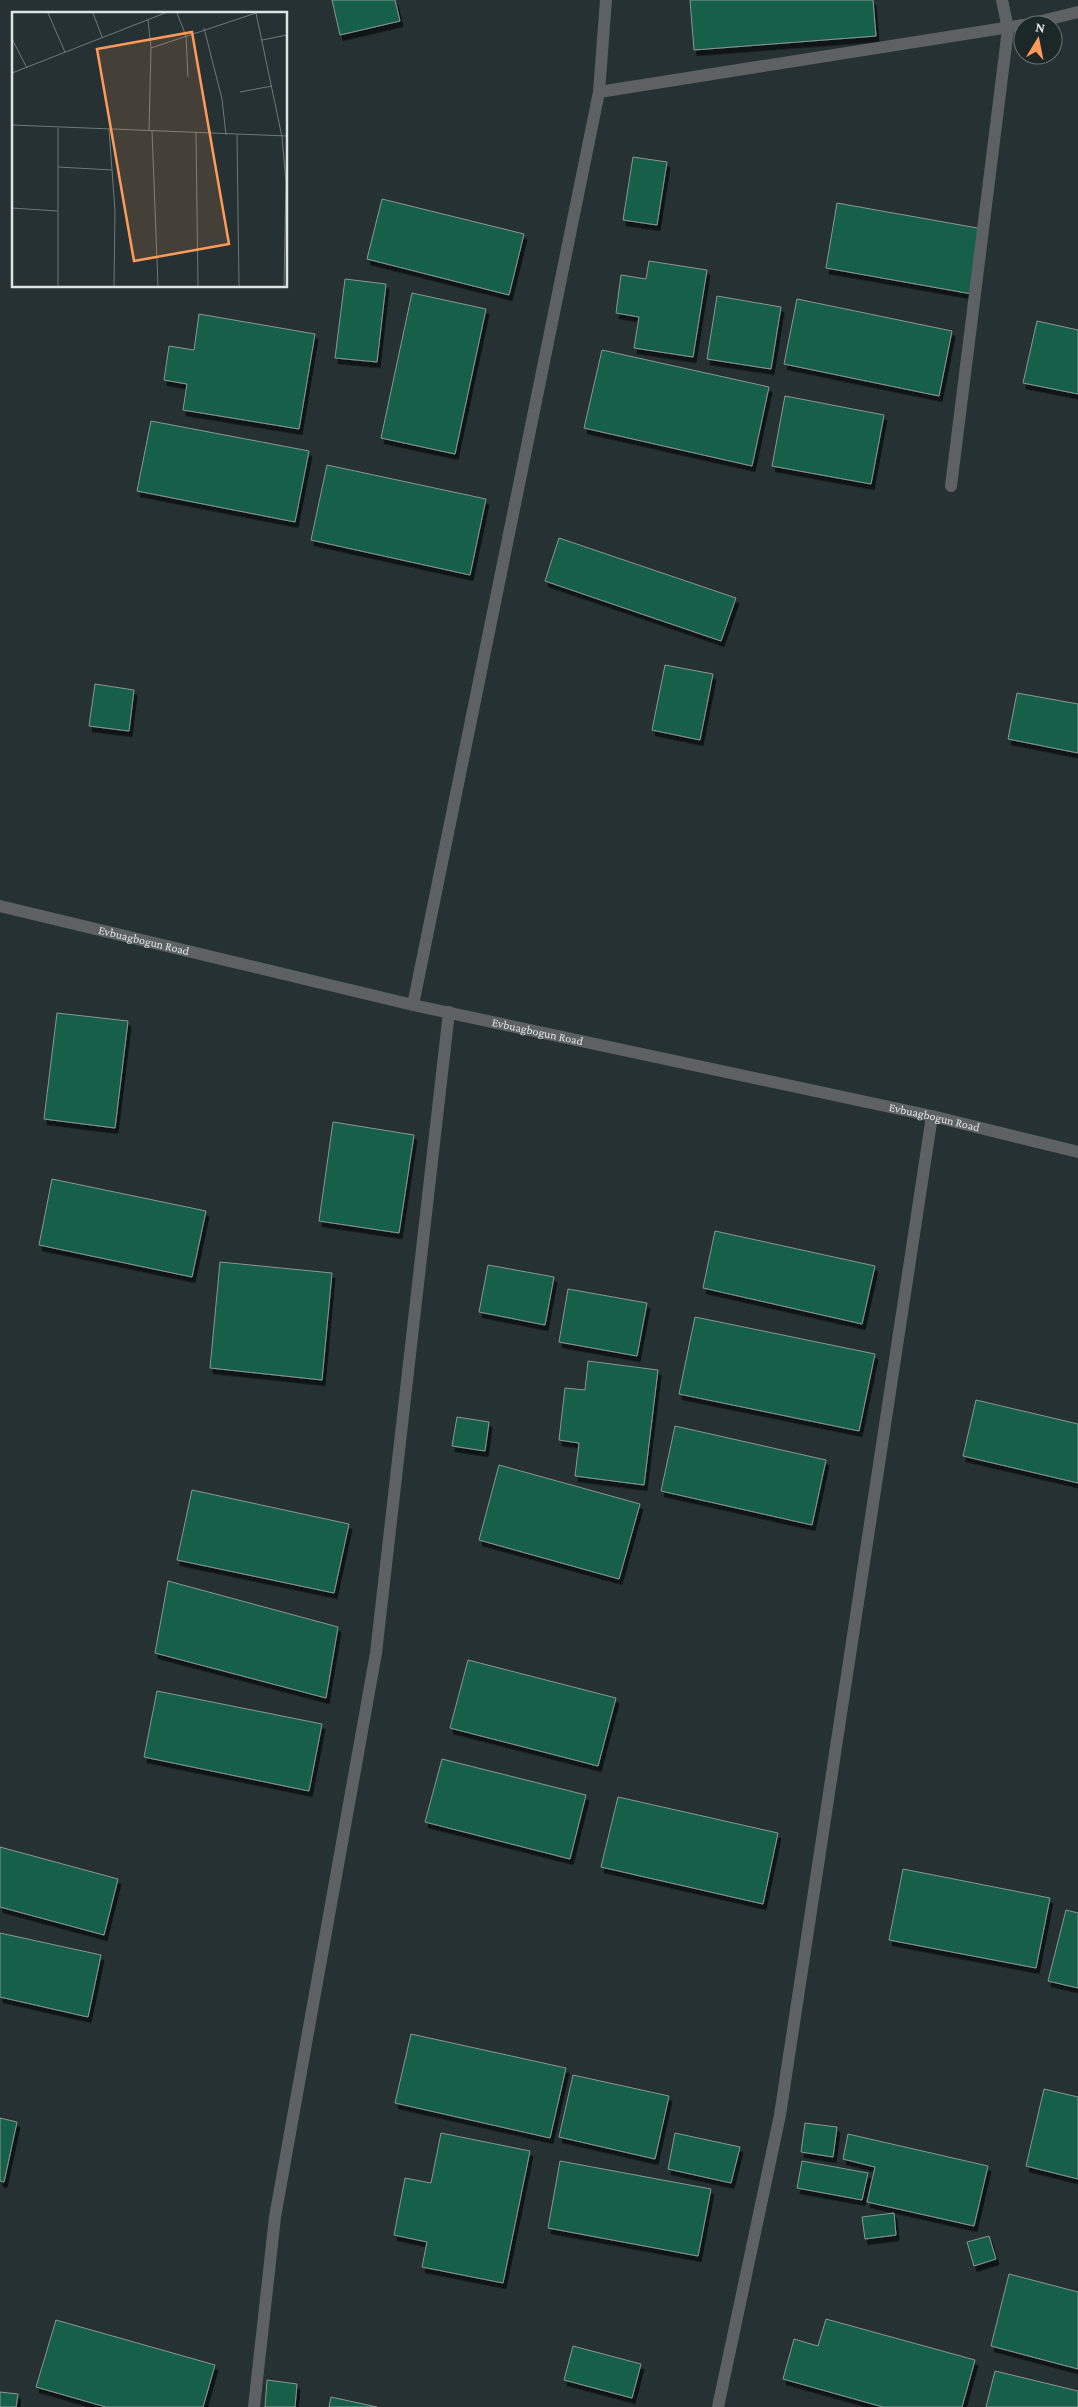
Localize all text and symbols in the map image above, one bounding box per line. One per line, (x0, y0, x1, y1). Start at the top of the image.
inset map (12, 12, 288, 288)
north arrow (1013, 15, 1063, 65)
text: N (1034, 18, 1047, 36)
street label: Evbuagbogun Road (97, 923, 191, 958)
street label: Evbuagbogun Road (491, 1015, 585, 1048)
street label: Evbuagbogun Road (888, 1100, 982, 1135)

